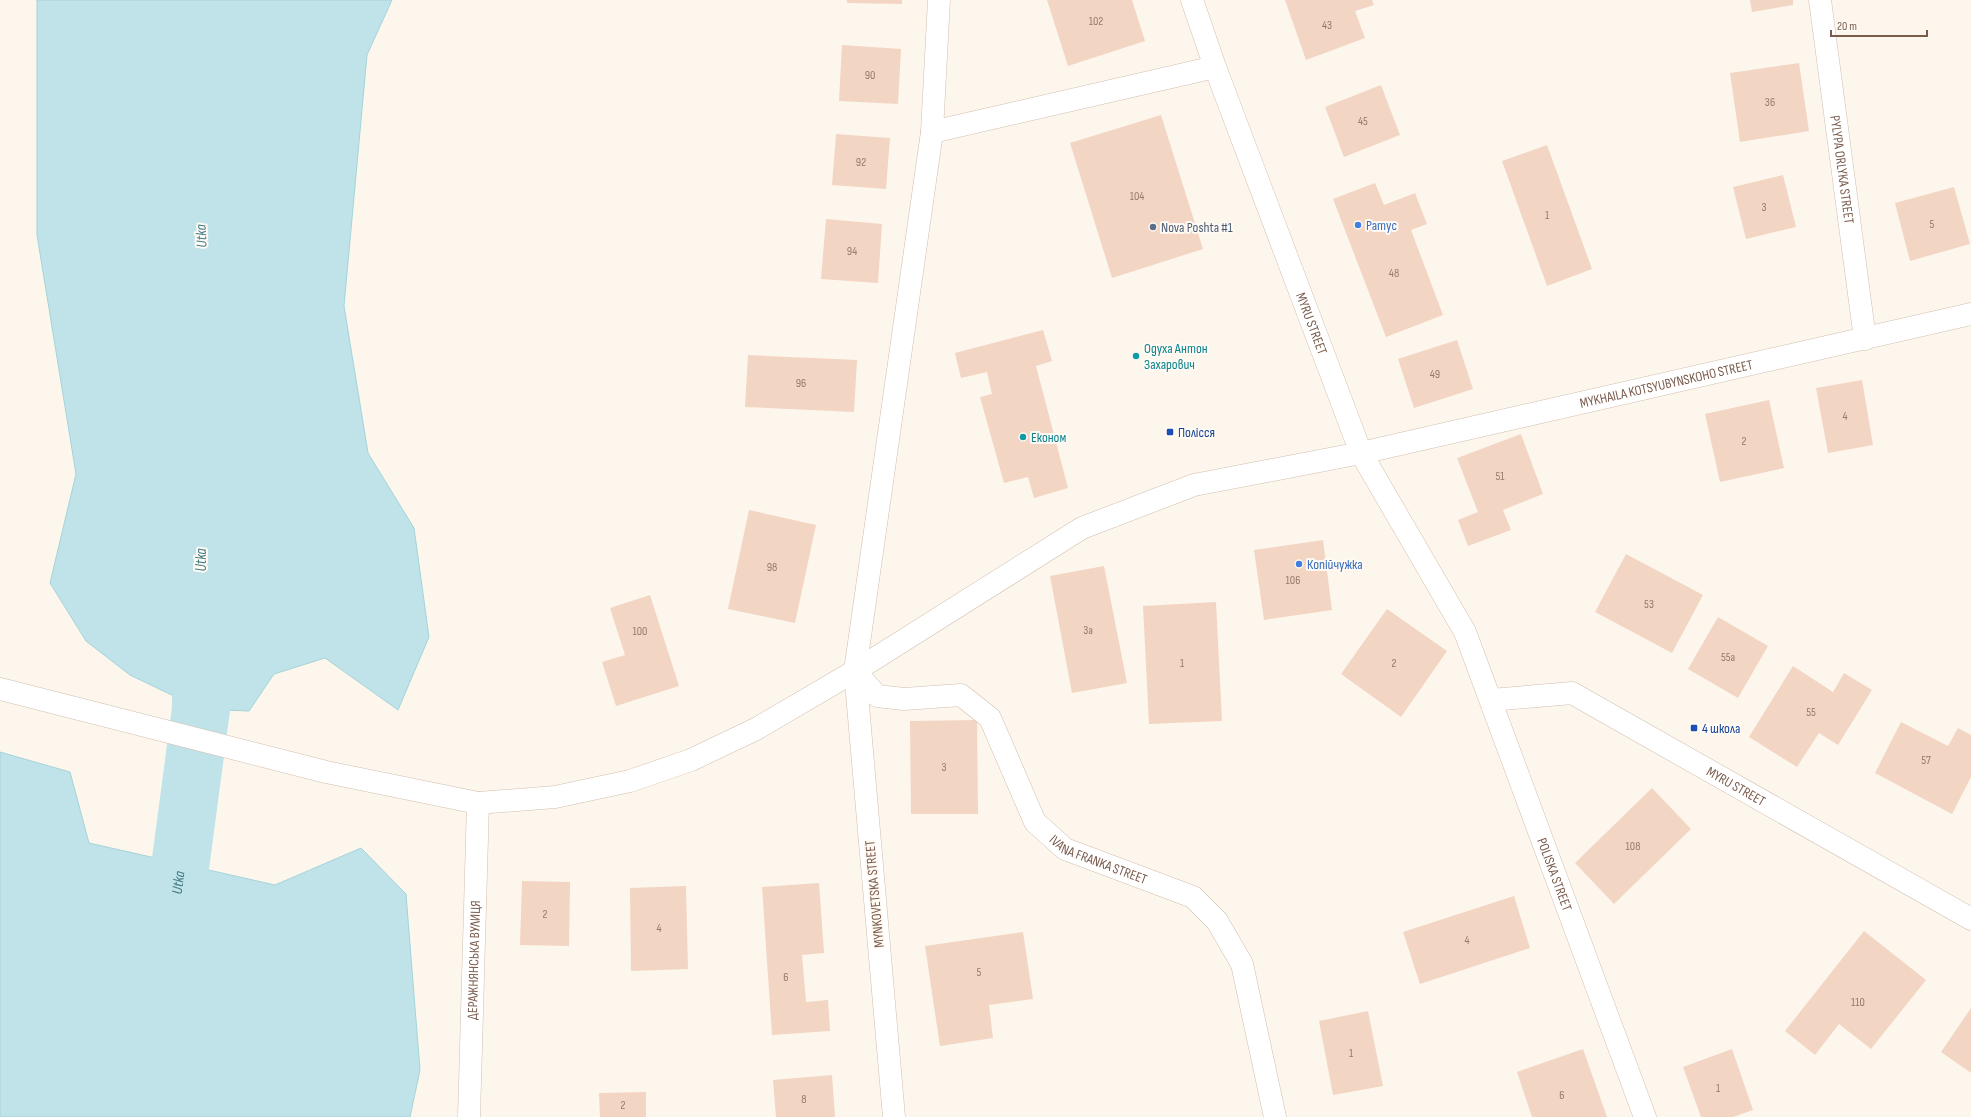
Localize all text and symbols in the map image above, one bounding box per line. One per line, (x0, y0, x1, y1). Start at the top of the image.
scale bar (1831, 12, 1927, 38)
house number: 102 (1089, 14, 1103, 29)
house number: 43 (1322, 18, 1332, 33)
text: 20 m (1837, 19, 1857, 34)
house number: 90 (865, 68, 875, 83)
house number: 36 (1765, 95, 1775, 110)
house number: 45 (1358, 114, 1368, 129)
street label: PYLYPA ORLYKA STREET (1826, 114, 1858, 225)
house number: 92 (856, 155, 866, 170)
house number: 104 (1130, 189, 1144, 204)
house number: 3 (1761, 200, 1767, 215)
house number: 1 (1545, 208, 1550, 223)
place label: Ратус (1366, 217, 1397, 234)
house number: 5 (1930, 217, 1935, 232)
place label: Nova Poshta #1 (1161, 219, 1233, 236)
marker: Ратус (1353, 220, 1363, 230)
marker: Nova Poshta #1 (1148, 222, 1158, 232)
water label: Utka (192, 224, 211, 248)
house number: 94 (847, 244, 857, 259)
house number: 48 (1389, 266, 1399, 281)
street label: MYRU STREET (1292, 290, 1331, 357)
place label: Одуха Антон Захарович (1144, 340, 1208, 373)
marker: Одуха Антон Захарович (1131, 351, 1141, 361)
street label: MYKHAILA KOTSYUBYNSKOHO STREET (1578, 356, 1755, 412)
house number: 49 (1430, 367, 1440, 382)
house number: 96 (796, 376, 806, 391)
house number: 4 (1842, 409, 1848, 424)
place label: Полісся (1178, 424, 1215, 441)
marker: Полісся (1165, 427, 1175, 437)
place label: Економ (1031, 429, 1066, 446)
marker: Економ (1018, 432, 1028, 442)
house number: 2 (1742, 434, 1747, 449)
house number: 51 (1495, 469, 1505, 484)
water label: Utka (192, 548, 211, 572)
place label: Копійчужка (1307, 556, 1363, 573)
marker: Копійчужка (1294, 559, 1304, 569)
house number: 98 (767, 560, 777, 575)
house number: 106 (1286, 573, 1300, 588)
house number: 53 (1644, 597, 1654, 612)
house number: 3а (1083, 623, 1093, 638)
house number: 100 (633, 624, 647, 639)
house number: 55а (1721, 650, 1735, 665)
house number: 1 (1180, 656, 1185, 671)
house number: 2 (1392, 656, 1397, 671)
house number: 55 (1806, 705, 1816, 720)
place label: 4 школа (1702, 720, 1740, 737)
marker: 4 школа (1689, 723, 1699, 733)
house number: 57 (1921, 753, 1931, 768)
house number: 3 (941, 760, 947, 775)
street label: MYRU STREET (1703, 763, 1769, 810)
street label: IVANA FRANKA STREET (1046, 831, 1150, 888)
street label: POLISKA STREET (1533, 836, 1576, 914)
street label: MYNKOVETSKA STREET (861, 839, 888, 948)
house number: 108 (1626, 839, 1640, 854)
water label: Utka (168, 870, 189, 895)
street label: ДЕРАЖНЯНСЬКА ВУЛИЦЯ (464, 900, 484, 1020)
house number: 2 (543, 907, 548, 922)
house number: 4 (656, 921, 662, 936)
house number: 4 (1464, 933, 1470, 948)
house number: 5 (977, 965, 982, 980)
house number: 6 (783, 970, 789, 985)
house number: 110 (1851, 995, 1865, 1010)
house number: 1 (1349, 1046, 1354, 1061)
house number: 1 (1716, 1081, 1721, 1096)
house number: 6 (1559, 1088, 1565, 1103)
house number: 8 (801, 1092, 807, 1107)
house number: 2 (621, 1098, 626, 1113)

